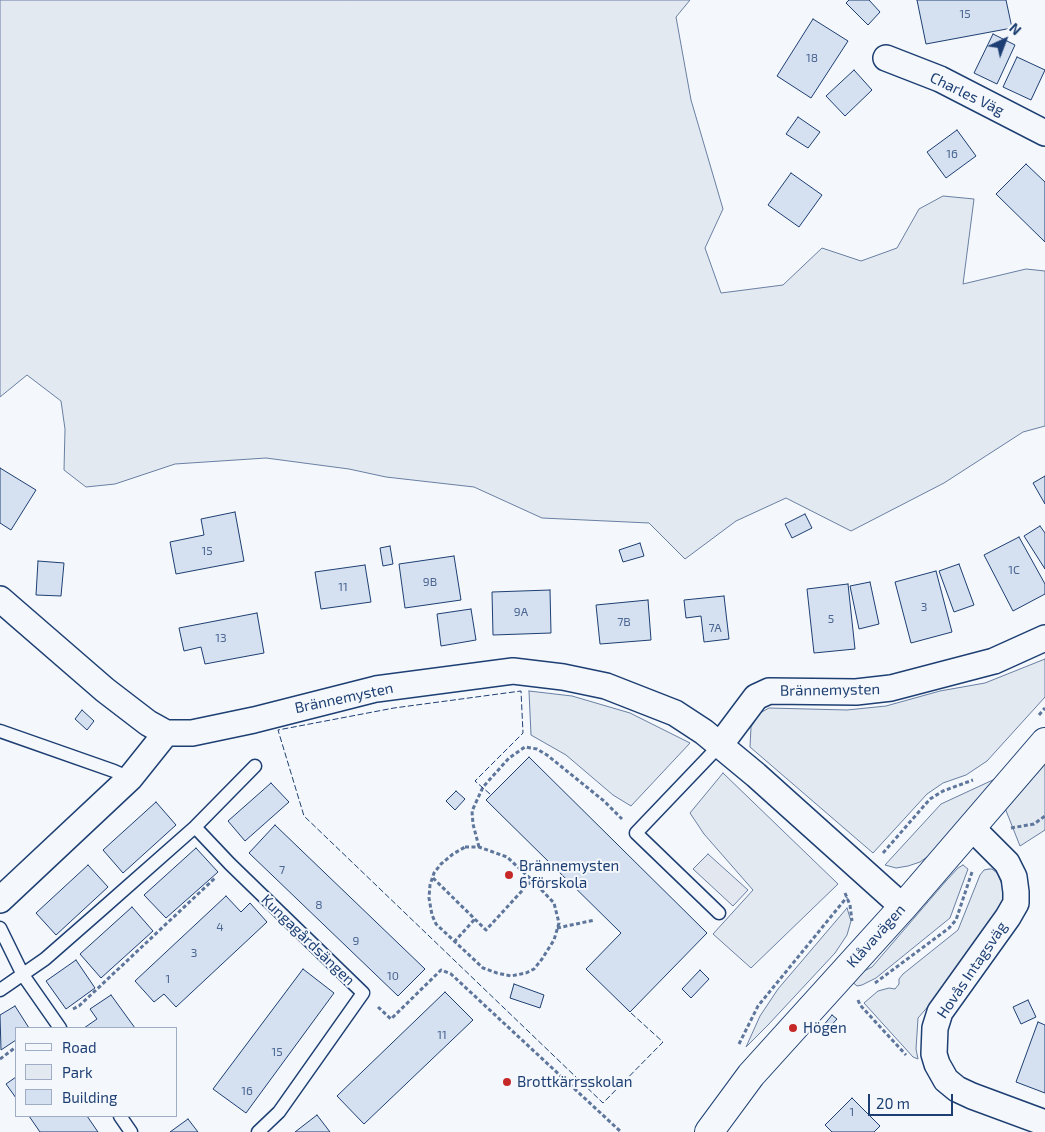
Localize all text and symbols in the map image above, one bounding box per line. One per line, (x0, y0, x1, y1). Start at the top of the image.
house number: 15 (959, 7, 971, 21)
north arrow (980, 15, 1030, 65)
text: N (1006, 19, 1025, 38)
house number: 18 (806, 51, 818, 65)
street label: Charles Väg (927, 68, 1007, 120)
house number: 16 (946, 147, 958, 161)
house number: 15 (201, 544, 213, 558)
house number: 1C (1008, 563, 1020, 577)
house number: 9B (423, 575, 437, 589)
house number: 11 (338, 580, 348, 594)
house number: 3 (921, 600, 927, 614)
house number: 9A (514, 605, 528, 619)
house number: 5 (828, 612, 834, 626)
house number: 7B (617, 615, 631, 629)
house number: 7A (708, 621, 722, 635)
house number: 13 (215, 631, 227, 645)
street label: Brännemysten (293, 679, 395, 717)
street label: Brännemysten (780, 680, 880, 700)
place label: Brännemysten 6 förskola (519, 857, 619, 892)
house number: 7 (279, 863, 285, 877)
marker: Brännemysten 6 förskola (503, 869, 515, 881)
street label: Kungagårdsängen (257, 891, 359, 989)
house number: 8 (315, 898, 323, 912)
street label: Klåvavägen (843, 901, 909, 971)
street label: Hovås Intagsväg (933, 918, 1011, 1022)
house number: 4 (216, 920, 224, 934)
house number: 9 (353, 934, 359, 948)
house number: 3 (191, 946, 197, 960)
house number: 10 (387, 969, 399, 983)
house number: 1 (166, 972, 170, 986)
place label: Högen (803, 1019, 847, 1037)
marker: Högen (787, 1022, 799, 1034)
legend (15, 1027, 178, 1117)
house number: 11 (437, 1028, 447, 1042)
text: Road (62, 1038, 97, 1056)
house number: 15 (271, 1045, 283, 1059)
text: Park (62, 1063, 93, 1081)
place label: Brottkärrsskolan (517, 1073, 633, 1091)
marker: Brottkärrsskolan (501, 1076, 513, 1088)
house number: 16 (241, 1084, 253, 1098)
scale bar (870, 1084, 955, 1116)
text: Building (62, 1088, 117, 1106)
text: 20 m (876, 1094, 910, 1112)
house number: 1 (850, 1105, 854, 1119)

